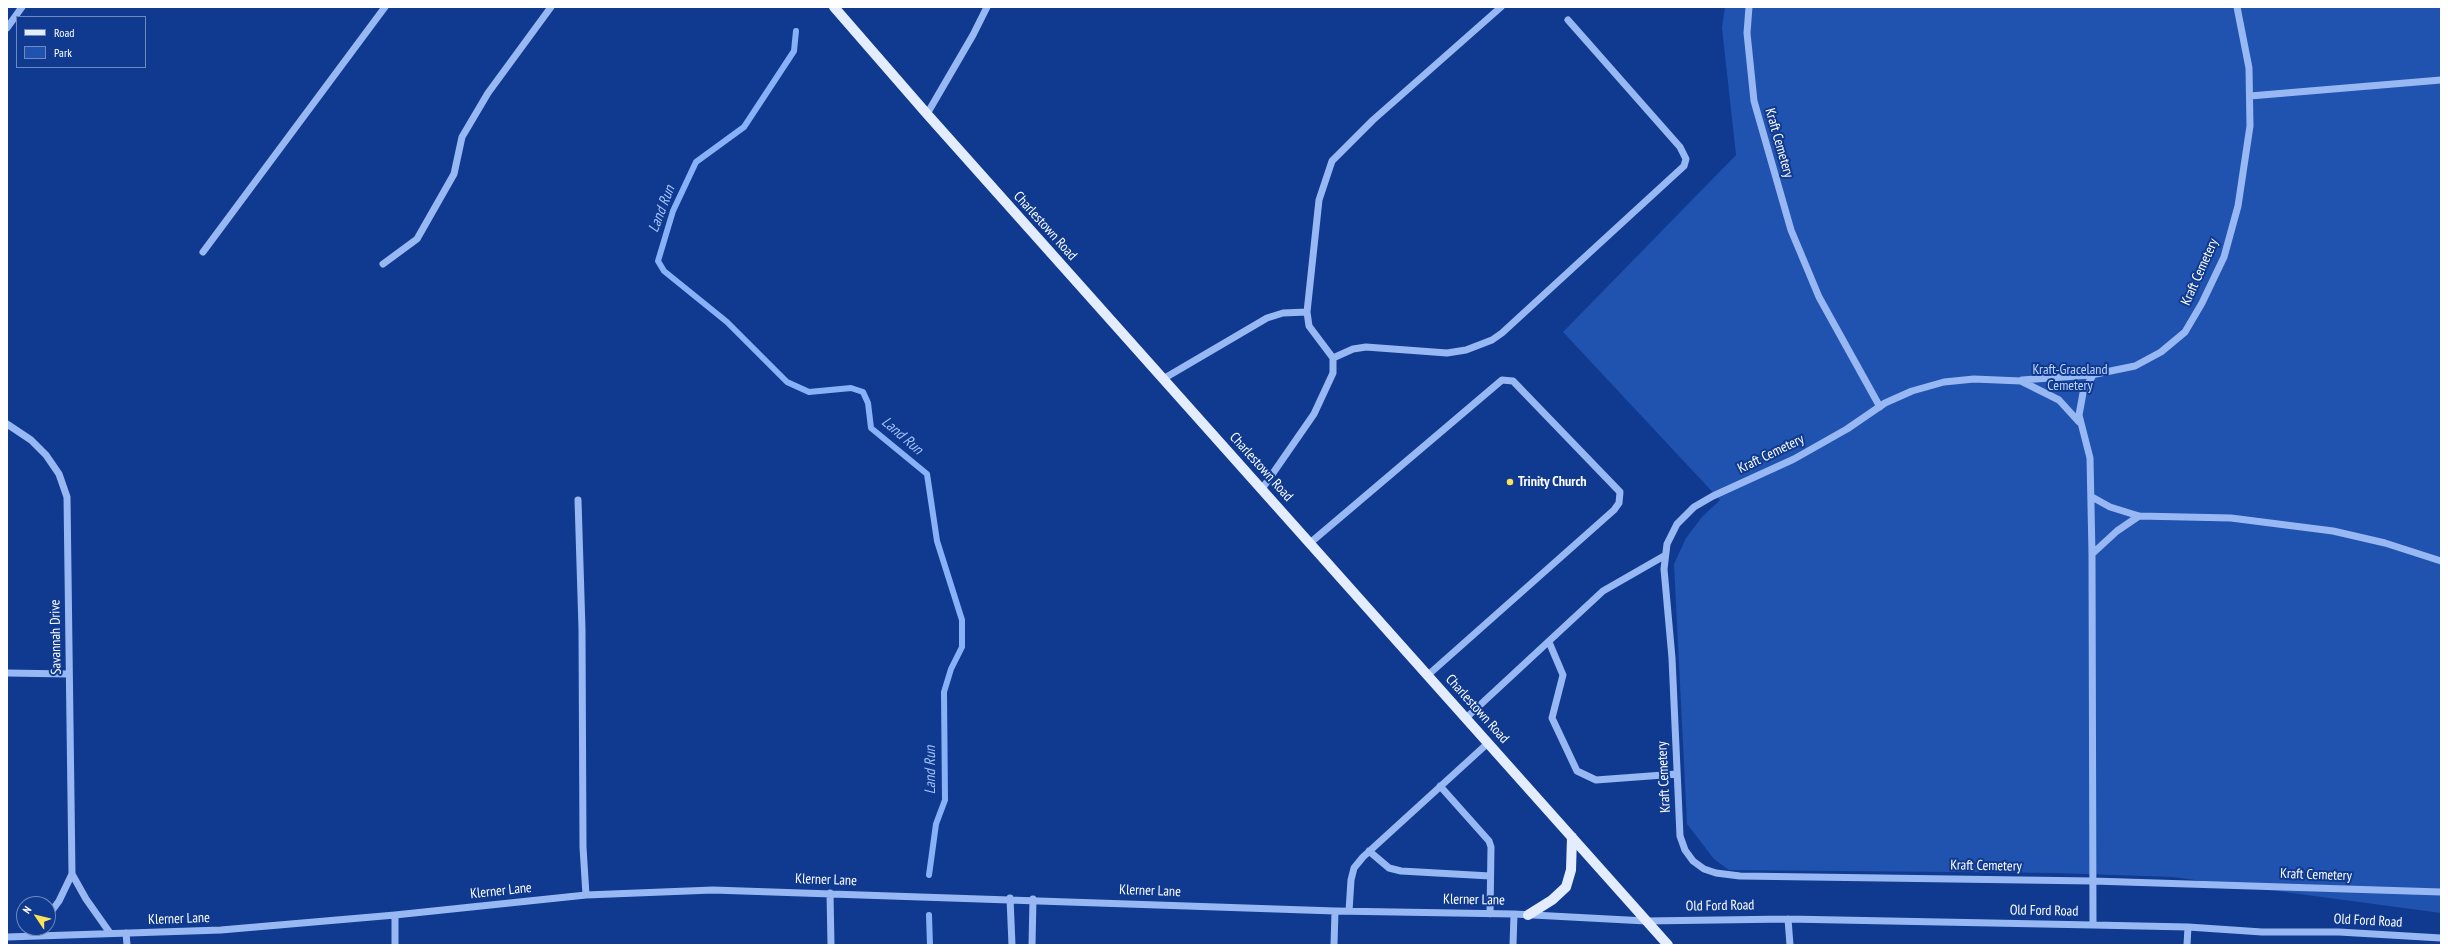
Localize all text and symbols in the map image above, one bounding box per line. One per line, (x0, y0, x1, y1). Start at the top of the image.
legend (16, 16, 146, 68)
text: Road (54, 25, 74, 40)
text: Park (54, 45, 72, 60)
street label: Kraft Cemetery (1761, 106, 1797, 180)
water label: Land Run (645, 183, 679, 235)
street label: Charlestown Road (1010, 188, 1080, 264)
street label: Kraft Cemetery (2178, 236, 2222, 308)
park label: Kraft-Graceland Cemetery (2033, 362, 2107, 394)
water label: Land Run (878, 413, 926, 459)
street label: Charlestown Road (1226, 429, 1296, 505)
street label: Kraft Cemetery (1735, 431, 1807, 477)
place label: Trinity Church (1518, 474, 1587, 490)
marker: Trinity Church (1505, 477, 1515, 487)
street label: Savannah Drive (47, 599, 65, 675)
street label: Charlestown Road (1442, 671, 1512, 747)
street label: Kraft Cemetery (1654, 741, 1674, 813)
water label: Land Run (922, 746, 940, 794)
street label: Kraft Cemetery (1950, 857, 2022, 875)
street label: Kraft Cemetery (2280, 865, 2352, 885)
street label: Klerner Lane (795, 871, 857, 889)
street label: Klerner Lane (469, 879, 533, 903)
street label: Klerner Lane (1119, 882, 1181, 900)
street label: Klerner Lane (1443, 891, 1505, 909)
north arrow (16, 896, 56, 936)
street label: Old Ford Road (1686, 897, 1754, 915)
street label: Old Ford Road (2010, 902, 2078, 920)
text: N (20, 903, 34, 916)
street label: Klerner Lane (148, 910, 210, 928)
street label: Old Ford Road (2333, 911, 2403, 931)

